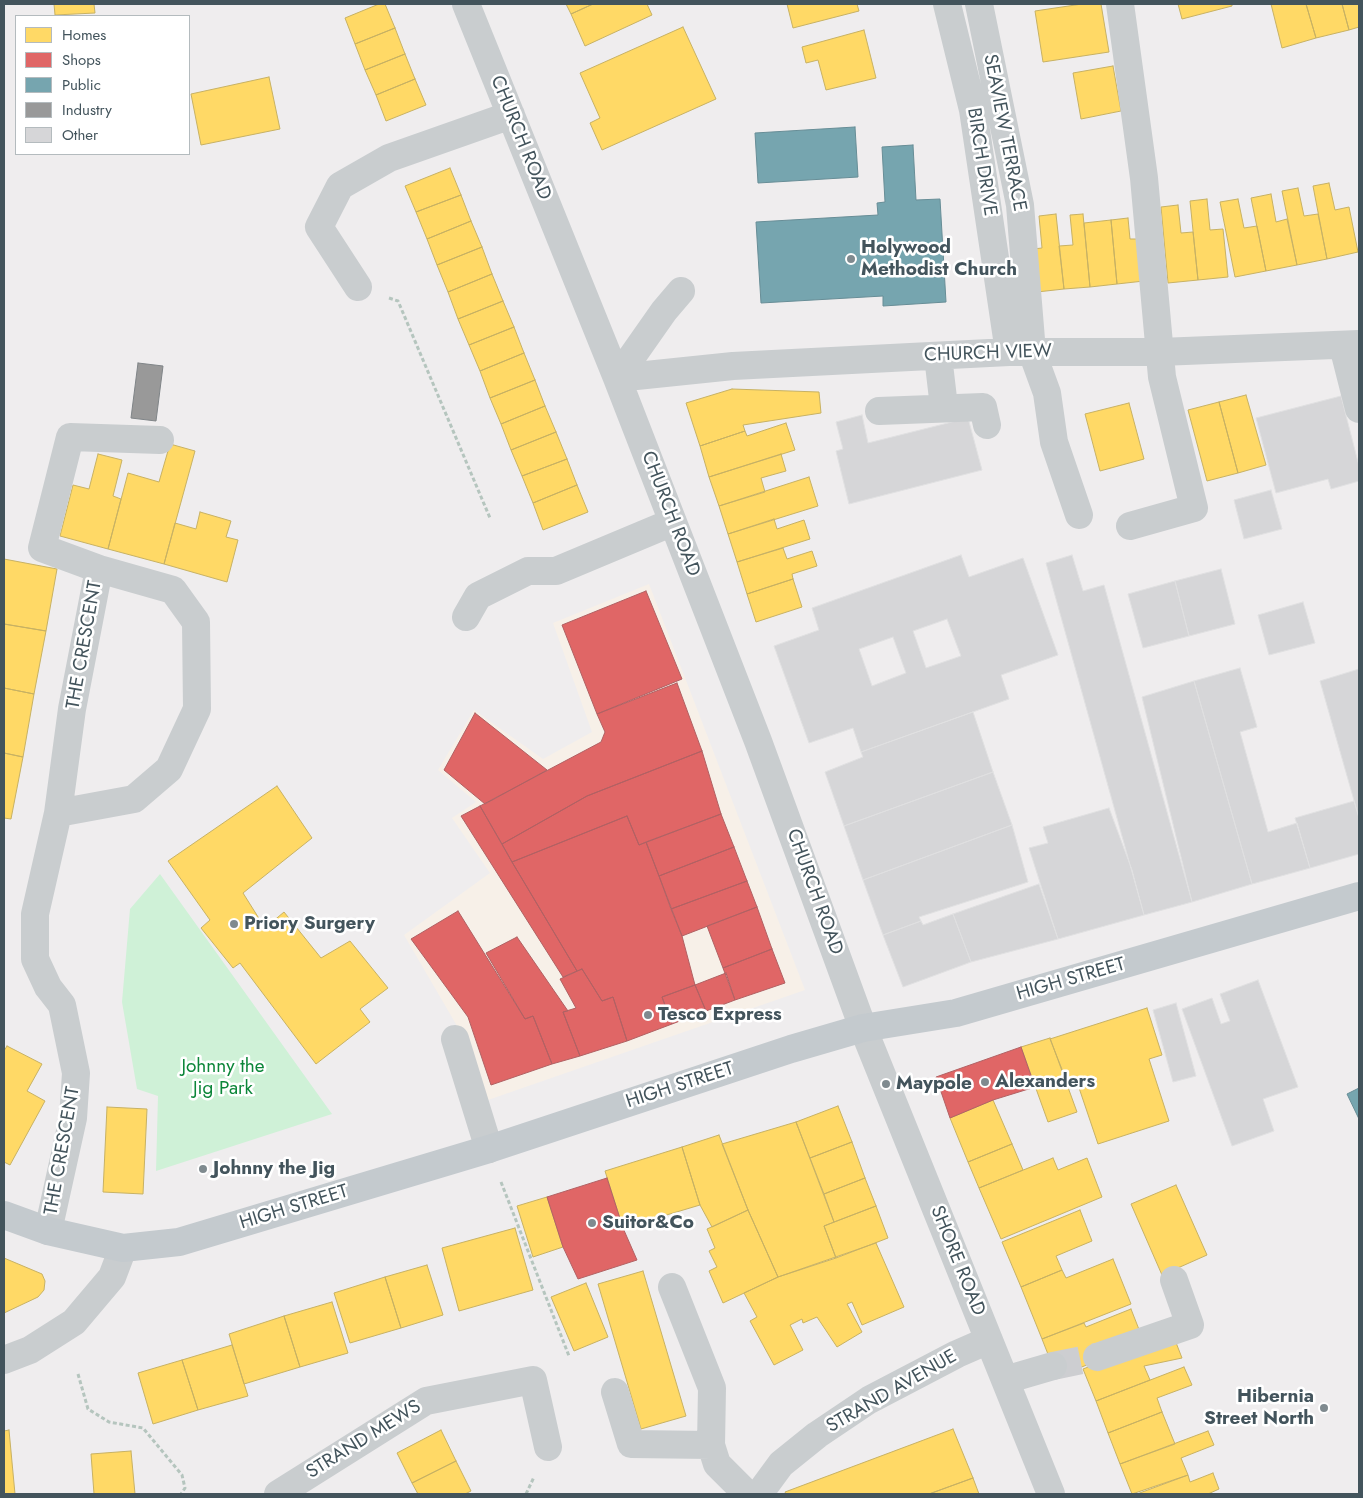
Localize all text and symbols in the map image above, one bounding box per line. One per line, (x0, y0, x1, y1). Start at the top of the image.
legend (15, 15, 190, 155)
text: Homes (62, 24, 106, 46)
text: Shops (62, 49, 101, 71)
street label: SEAVIEW TERRACE (978, 52, 1030, 214)
street label: CHURCH ROAD (485, 73, 555, 203)
text: Public (62, 74, 101, 96)
text: Industry (62, 99, 112, 121)
street label: BIRCH DRIVE (961, 106, 1001, 218)
text: Other (62, 124, 98, 146)
place label: Holywood Methodist Church (861, 237, 1017, 281)
marker: Holywood Methodist Church (845, 253, 857, 265)
street label: CHURCH VIEW (924, 340, 1052, 368)
street label: CHURCH ROAD (636, 448, 704, 580)
street label: THE CRESCENT (62, 579, 108, 711)
street label: CHURCH ROAD (781, 826, 847, 958)
place label: Priory Surgery (244, 913, 375, 935)
marker: Priory Surgery (228, 918, 240, 930)
street label: HIGH STREET (1014, 954, 1128, 1006)
place label: Tesco Express (658, 1004, 782, 1026)
marker: Tesco Express (642, 1009, 654, 1021)
park label: Johnny the Jig Park (181, 1056, 265, 1100)
street label: HIGH STREET (623, 1058, 737, 1114)
place label: Alexanders (995, 1071, 1095, 1093)
place label: Maypole (896, 1073, 972, 1095)
marker: Alexanders (979, 1076, 991, 1088)
marker: Maypole (880, 1078, 892, 1090)
street label: THE CRESCENT (40, 1085, 86, 1217)
place label: Johnny the Jig (213, 1158, 335, 1180)
marker: Johnny the Jig (197, 1163, 209, 1175)
street label: HIGH STREET (237, 1181, 351, 1235)
street label: SHORE ROAD (925, 1203, 989, 1319)
place label: Suitor&Co (602, 1212, 694, 1234)
marker: Suitor&Co (586, 1217, 598, 1229)
street label: STRAND AVENUE (823, 1346, 961, 1438)
place label: Hibernia Street North (1204, 1386, 1314, 1430)
street label: STRAND MEWS (302, 1396, 426, 1484)
marker: Hibernia Street North (1318, 1402, 1330, 1414)

